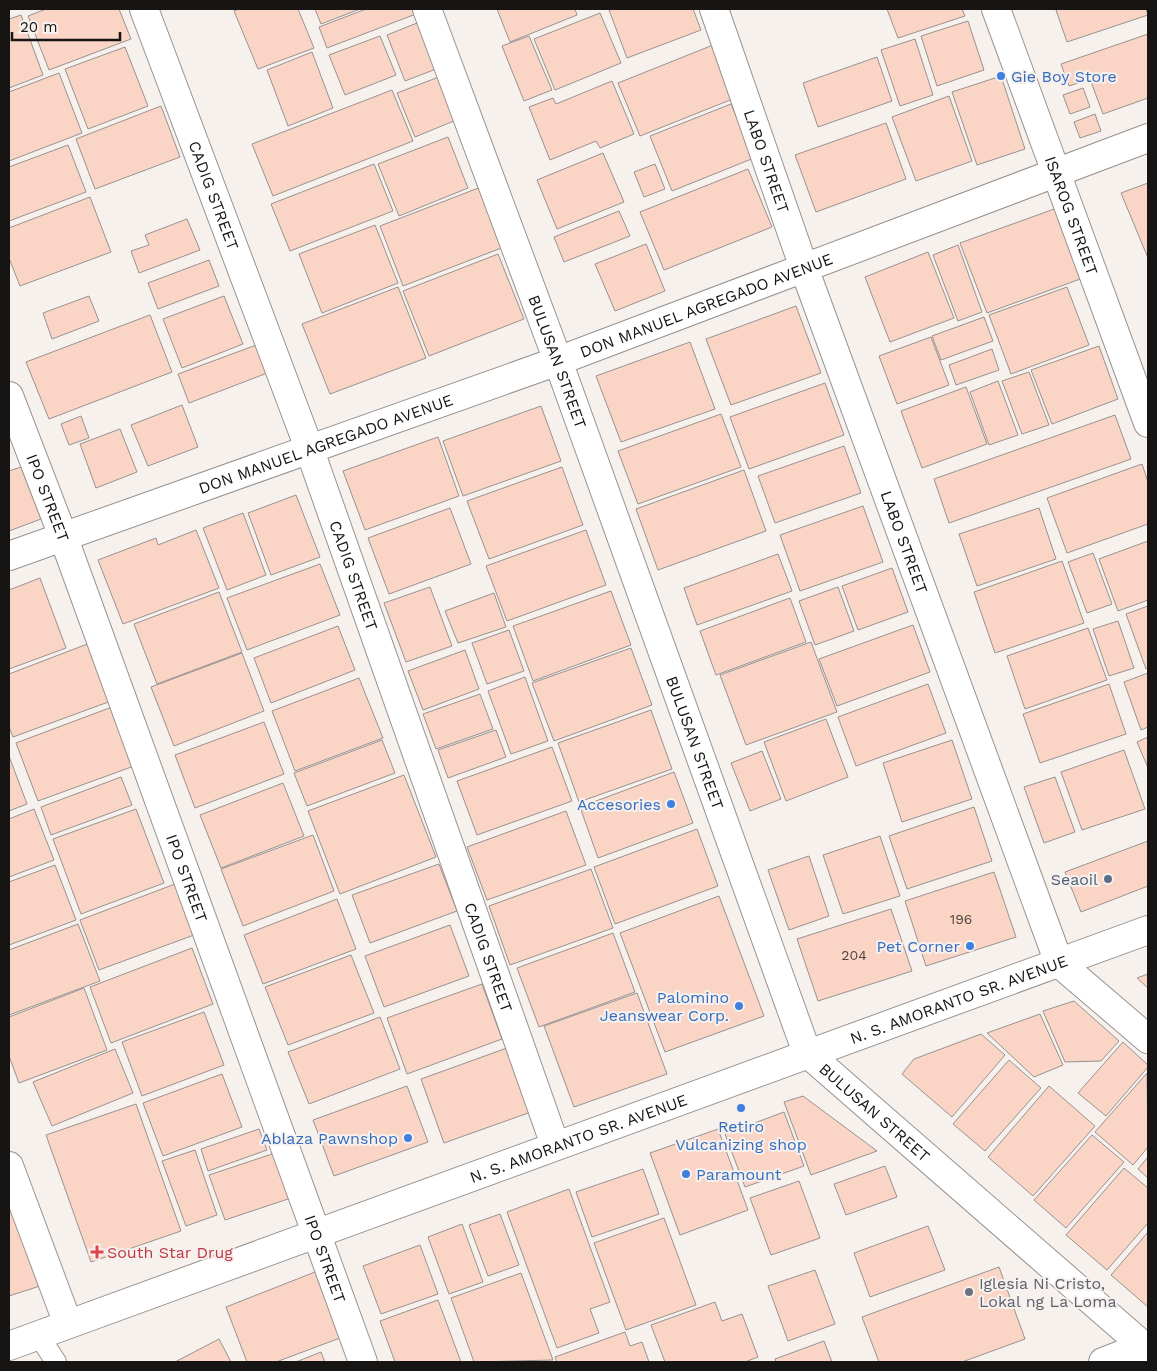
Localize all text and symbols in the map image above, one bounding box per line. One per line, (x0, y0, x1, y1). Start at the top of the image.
scale bar (12, 10, 120, 42)
text: 20 m (20, 18, 58, 36)
place label: Gie Boy Store (1011, 67, 1117, 86)
marker: Gie Boy Store (995, 70, 1007, 82)
street label: LABO STREET (740, 107, 793, 216)
street label: CADIG STREET (184, 138, 243, 253)
street label: ISAROG STREET (1041, 154, 1102, 278)
street label: DON MANUEL AGREGADO AVENUE (577, 249, 835, 362)
street label: BULUSAN STREET (524, 292, 591, 431)
street label: DON MANUEL AGREGADO AVENUE (196, 390, 456, 498)
street label: IPO STREET (22, 451, 73, 544)
street label: LABO STREET (876, 488, 932, 597)
street label: CADIG STREET (325, 518, 382, 633)
street label: BULUSAN STREET (662, 673, 728, 812)
place label: Accesories (577, 795, 661, 814)
marker: Accesories (665, 798, 677, 810)
street label: IPO STREET (162, 832, 212, 925)
place label: Seaoil (1051, 870, 1098, 889)
marker: Seaoil (1102, 873, 1114, 885)
street label: CADIG STREET (460, 900, 516, 1015)
house number: 196 (950, 911, 972, 927)
place label: Pet Corner (876, 937, 960, 956)
marker: Pet Corner (964, 940, 976, 952)
house number: 204 (841, 947, 867, 963)
street label: N. S. AMORANTO SR. AVENUE (847, 951, 1070, 1048)
place label: Palomino Jeanswear Corp. (600, 988, 729, 1025)
marker: Palomino Jeanswear Corp. (733, 1000, 745, 1012)
street label: BULUSAN STREET (815, 1059, 934, 1166)
street label: N. S. AMORANTO SR. AVENUE (467, 1090, 690, 1187)
marker: Retiro Vulcanizing shop (735, 1102, 747, 1114)
place label: Retiro Vulcanizing shop (675, 1117, 807, 1154)
place label: Ablaza Pawnshop (261, 1129, 398, 1148)
marker: Ablaza Pawnshop (402, 1132, 414, 1144)
place label: Paramount (696, 1165, 782, 1184)
marker: Paramount (680, 1168, 692, 1180)
street label: IPO STREET (300, 1212, 350, 1306)
place label: South Star Drug (107, 1243, 233, 1262)
marker: South Star Drug (91, 1246, 103, 1258)
place label: Iglesia Ni Cristo, Lokal ng La Loma (979, 1274, 1117, 1311)
marker: Iglesia Ni Cristo, Lokal ng La Loma (963, 1286, 975, 1298)

